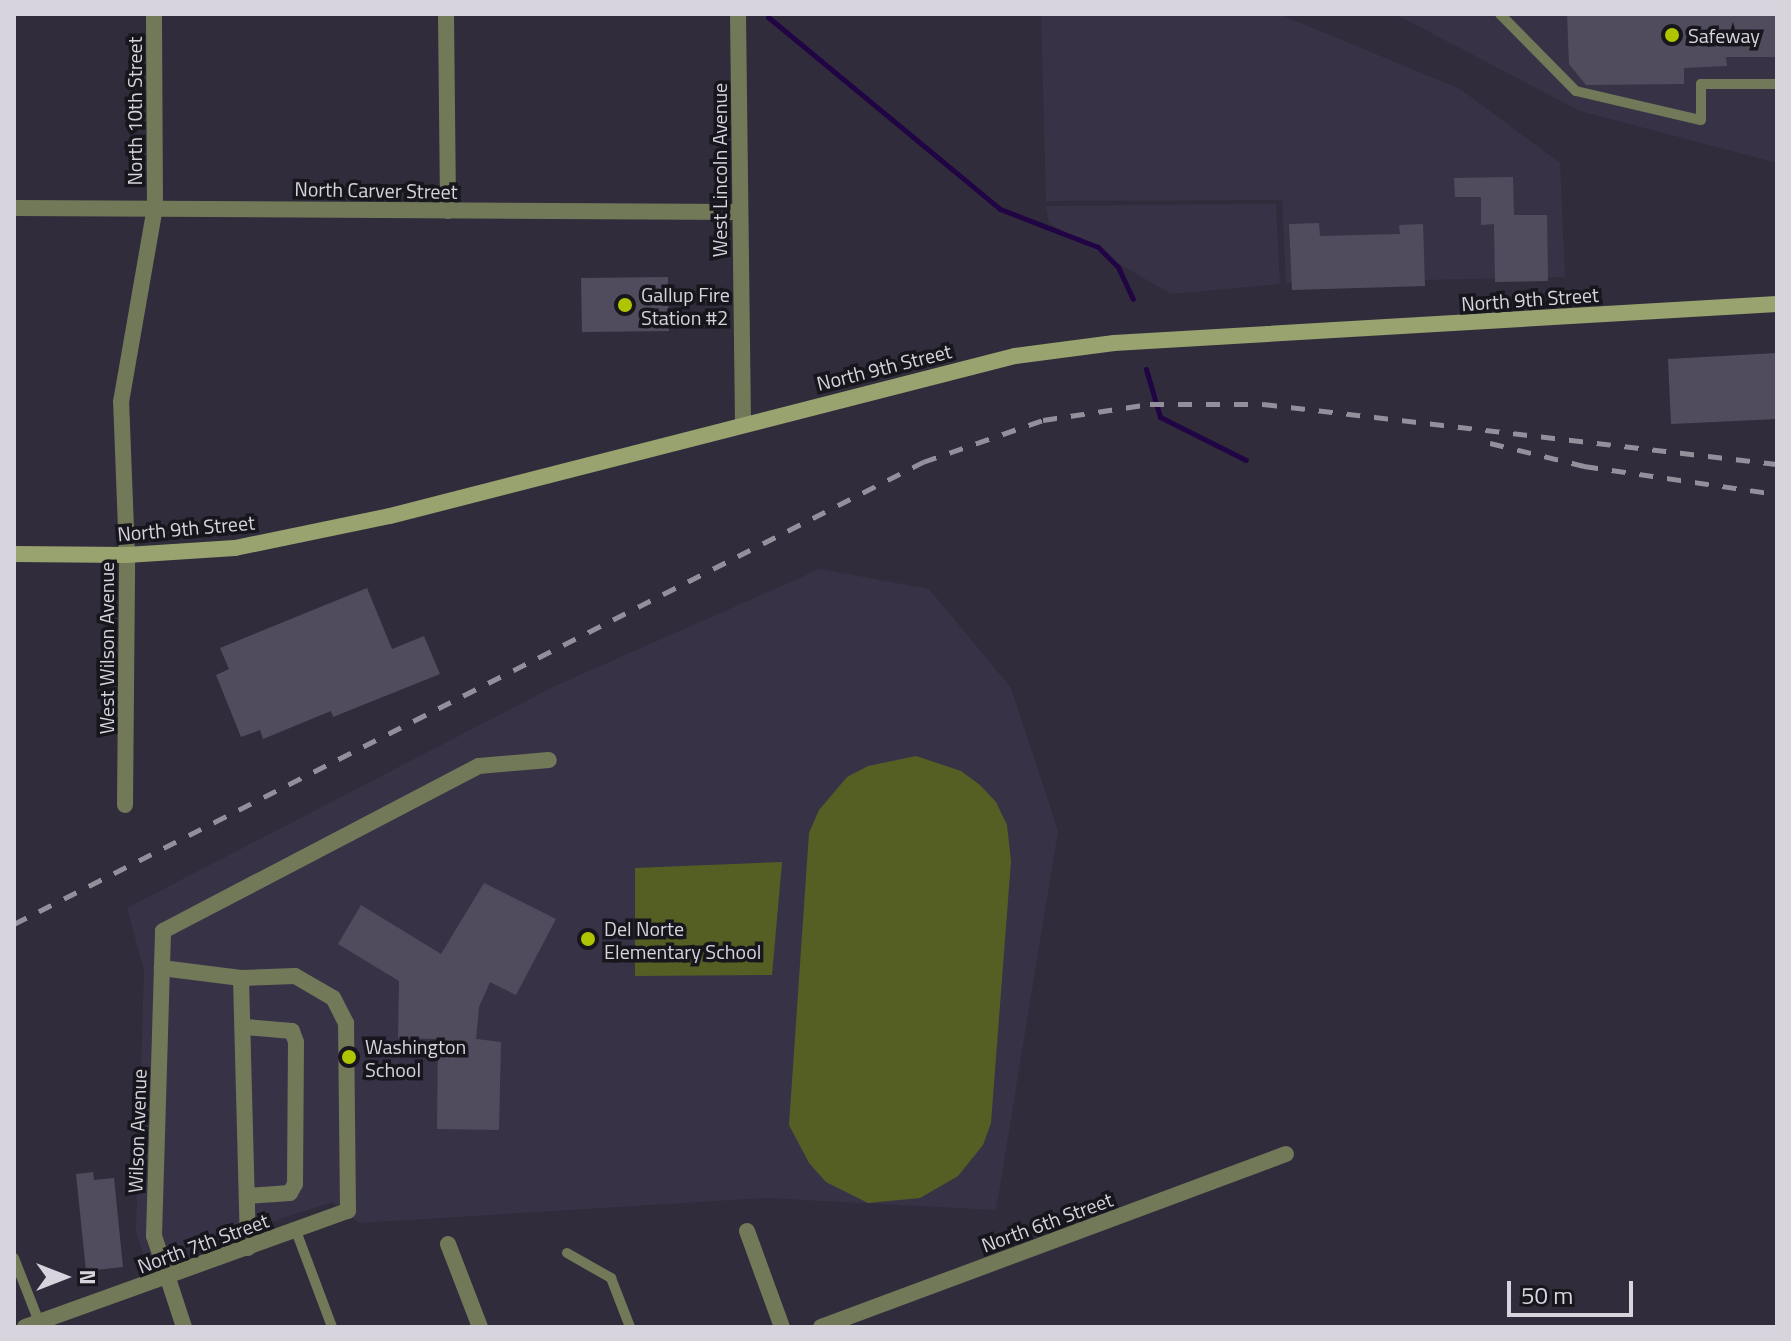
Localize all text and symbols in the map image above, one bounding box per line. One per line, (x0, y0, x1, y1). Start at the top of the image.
place label: Safeway (1688, 23, 1760, 47)
marker: Safeway (1663, 26, 1681, 44)
street label: North 10th Street (122, 36, 146, 186)
street label: West Lincoln Avenue (707, 83, 731, 257)
street label: North Carver Street (294, 177, 458, 203)
place label: Gallup Fire Station #2 (641, 282, 730, 329)
street label: North 9th Street (1460, 282, 1600, 316)
marker: Gallup Fire Station #2 (616, 296, 634, 314)
street label: North 9th Street (814, 339, 954, 395)
street label: North 9th Street (116, 510, 256, 546)
street label: West Wilson Avenue (94, 562, 118, 734)
place label: Del Norte Elementary School (604, 916, 761, 963)
marker: Del Norte Elementary School (579, 930, 597, 948)
place label: Washington School (365, 1034, 466, 1081)
marker: Washington School (340, 1048, 358, 1066)
street label: Wilson Avenue (123, 1068, 151, 1194)
street label: North 6th Street (978, 1187, 1116, 1257)
street label: North 7th Street (134, 1208, 272, 1278)
north arrow (24, 1237, 104, 1317)
scale bar (1511, 1265, 1637, 1315)
text: N (71, 1269, 105, 1285)
text: 50 m (1521, 1277, 1573, 1313)

